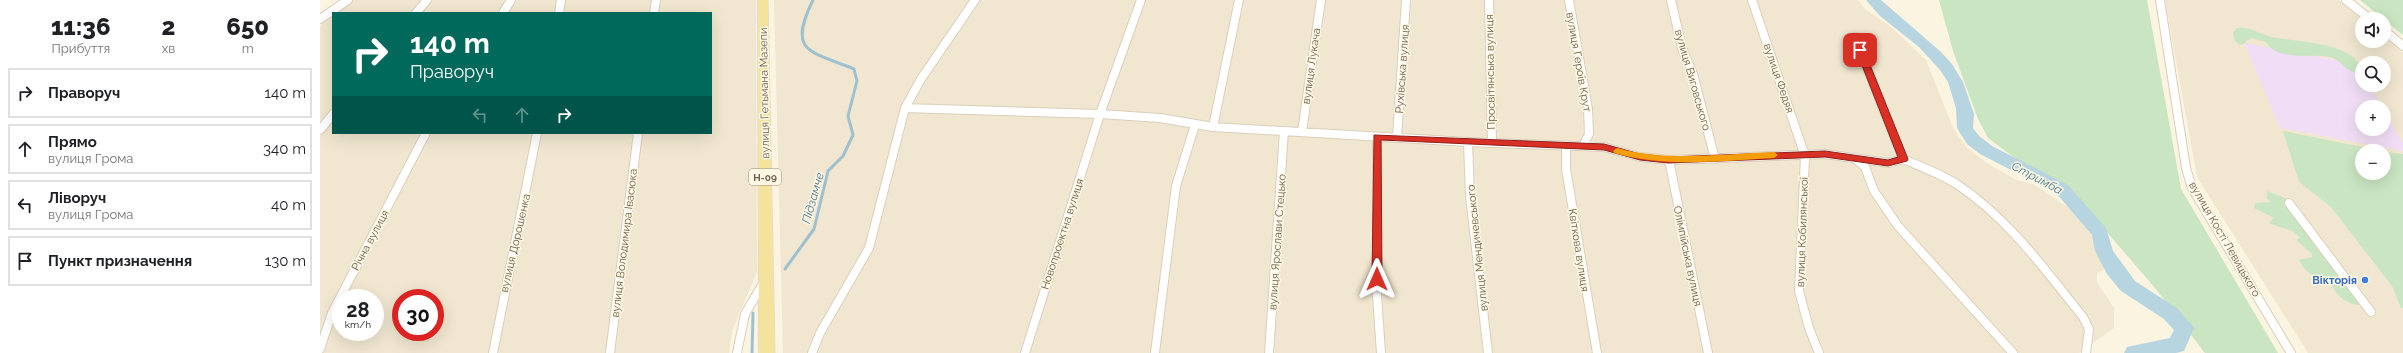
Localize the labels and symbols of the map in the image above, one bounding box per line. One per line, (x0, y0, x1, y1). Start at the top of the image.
street label: вулиця Героїв Крут (1563, 11, 1594, 114)
street label: Просвітянська вулиця (1483, 14, 1498, 130)
street label: Рухівська вулиця (1393, 24, 1412, 114)
street label: вулиця Гетьмана Мазепи (757, 27, 772, 159)
street label: вулиця Лукача (1300, 27, 1323, 105)
street label: вулиця Виговського (1672, 28, 1713, 133)
pin (1843, 33, 1877, 67)
street label: вулиця Федяя (1761, 42, 1797, 115)
water label: Стримба (2009, 159, 2065, 197)
street label: вулиця Володимира Івасюка (609, 168, 640, 318)
road number: Н-09 (749, 169, 781, 185)
water label: Підзамче (799, 171, 827, 225)
street label: вулиця Ярослави Стецько (1266, 173, 1289, 310)
street label: вулиця Кобилянської (1794, 176, 1811, 287)
street label: Новопроектна вулиця (1038, 177, 1087, 291)
street label: вулиця Кості Левицького (2186, 179, 2263, 300)
street label: вулиця Мендичевського (1464, 184, 1491, 312)
street label: вулиця Дорошенка (498, 192, 533, 294)
street label: Олімпійська вулиця (1671, 205, 1705, 308)
street label: Річна вулиця (349, 208, 392, 273)
street label: Квіткова вулиця (1566, 208, 1591, 293)
position arrow (1356, 258, 1398, 300)
place label: Вікторія (2312, 274, 2357, 287)
marker: Вікторія (2360, 275, 2370, 285)
speed limit sign: 30 (392, 289, 444, 341)

